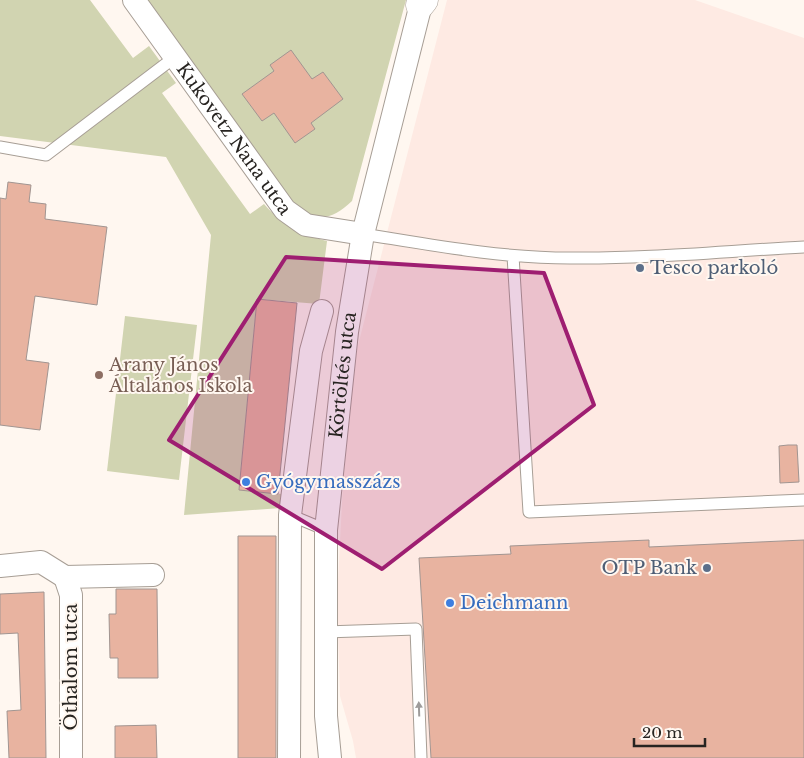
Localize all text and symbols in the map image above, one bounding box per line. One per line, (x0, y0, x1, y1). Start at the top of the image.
street label: Kukovetz Nana utca (172, 58, 296, 219)
place label: Tesco parkoló (650, 257, 778, 279)
marker: Tesco parkoló (634, 262, 646, 274)
street label: Körtöltés utca (325, 310, 361, 440)
place label: Arany János Általános Iskola (108, 354, 252, 397)
marker: Arany János Általános Iskola (93, 369, 105, 381)
place label: Gyógymasszázs (256, 471, 400, 493)
marker: Gyógymasszázs (240, 476, 252, 488)
place label: OTP Bank (601, 557, 697, 579)
marker: OTP Bank (701, 562, 713, 574)
place label: Deichmann (460, 592, 569, 614)
marker: Deichmann (444, 597, 456, 609)
street label: Öthalom utca (59, 604, 82, 730)
one-way arrow (415, 701, 423, 717)
scale bar (634, 716, 705, 748)
text: 20 m (642, 723, 682, 742)

